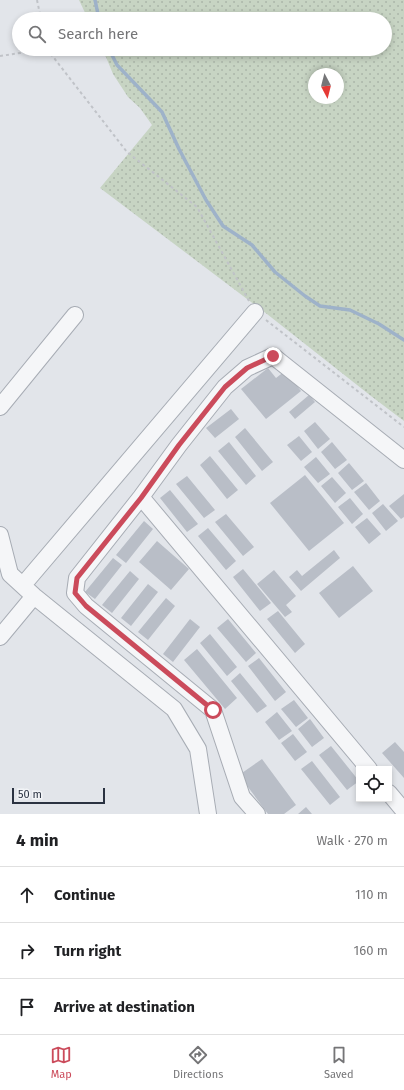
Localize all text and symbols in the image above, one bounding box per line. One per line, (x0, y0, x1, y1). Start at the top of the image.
search box (12, 12, 392, 56)
icon: search (26, 23, 48, 45)
text: Search here (58, 25, 138, 43)
north arrow (308, 68, 344, 104)
route end (264, 347, 282, 365)
route start (204, 701, 222, 719)
map controls (356, 766, 392, 802)
button: locate (356, 766, 392, 802)
scale bar (12, 786, 105, 805)
text: 50 m (18, 788, 42, 801)
text: 4 min (16, 830, 59, 851)
text: Walk · 270 m (316, 833, 388, 848)
icon: ahead (16, 884, 38, 906)
text: Continue (54, 886, 115, 904)
text: 110 m (355, 887, 388, 902)
icon: right (16, 940, 38, 962)
text: Turn right (54, 942, 121, 960)
text: 160 m (354, 943, 388, 958)
icon: arrive (16, 996, 38, 1018)
text: Arrive at destination (54, 998, 195, 1016)
tab: Map (50, 1044, 72, 1081)
tab: Directions (173, 1044, 223, 1081)
tab: Saved (324, 1044, 354, 1081)

